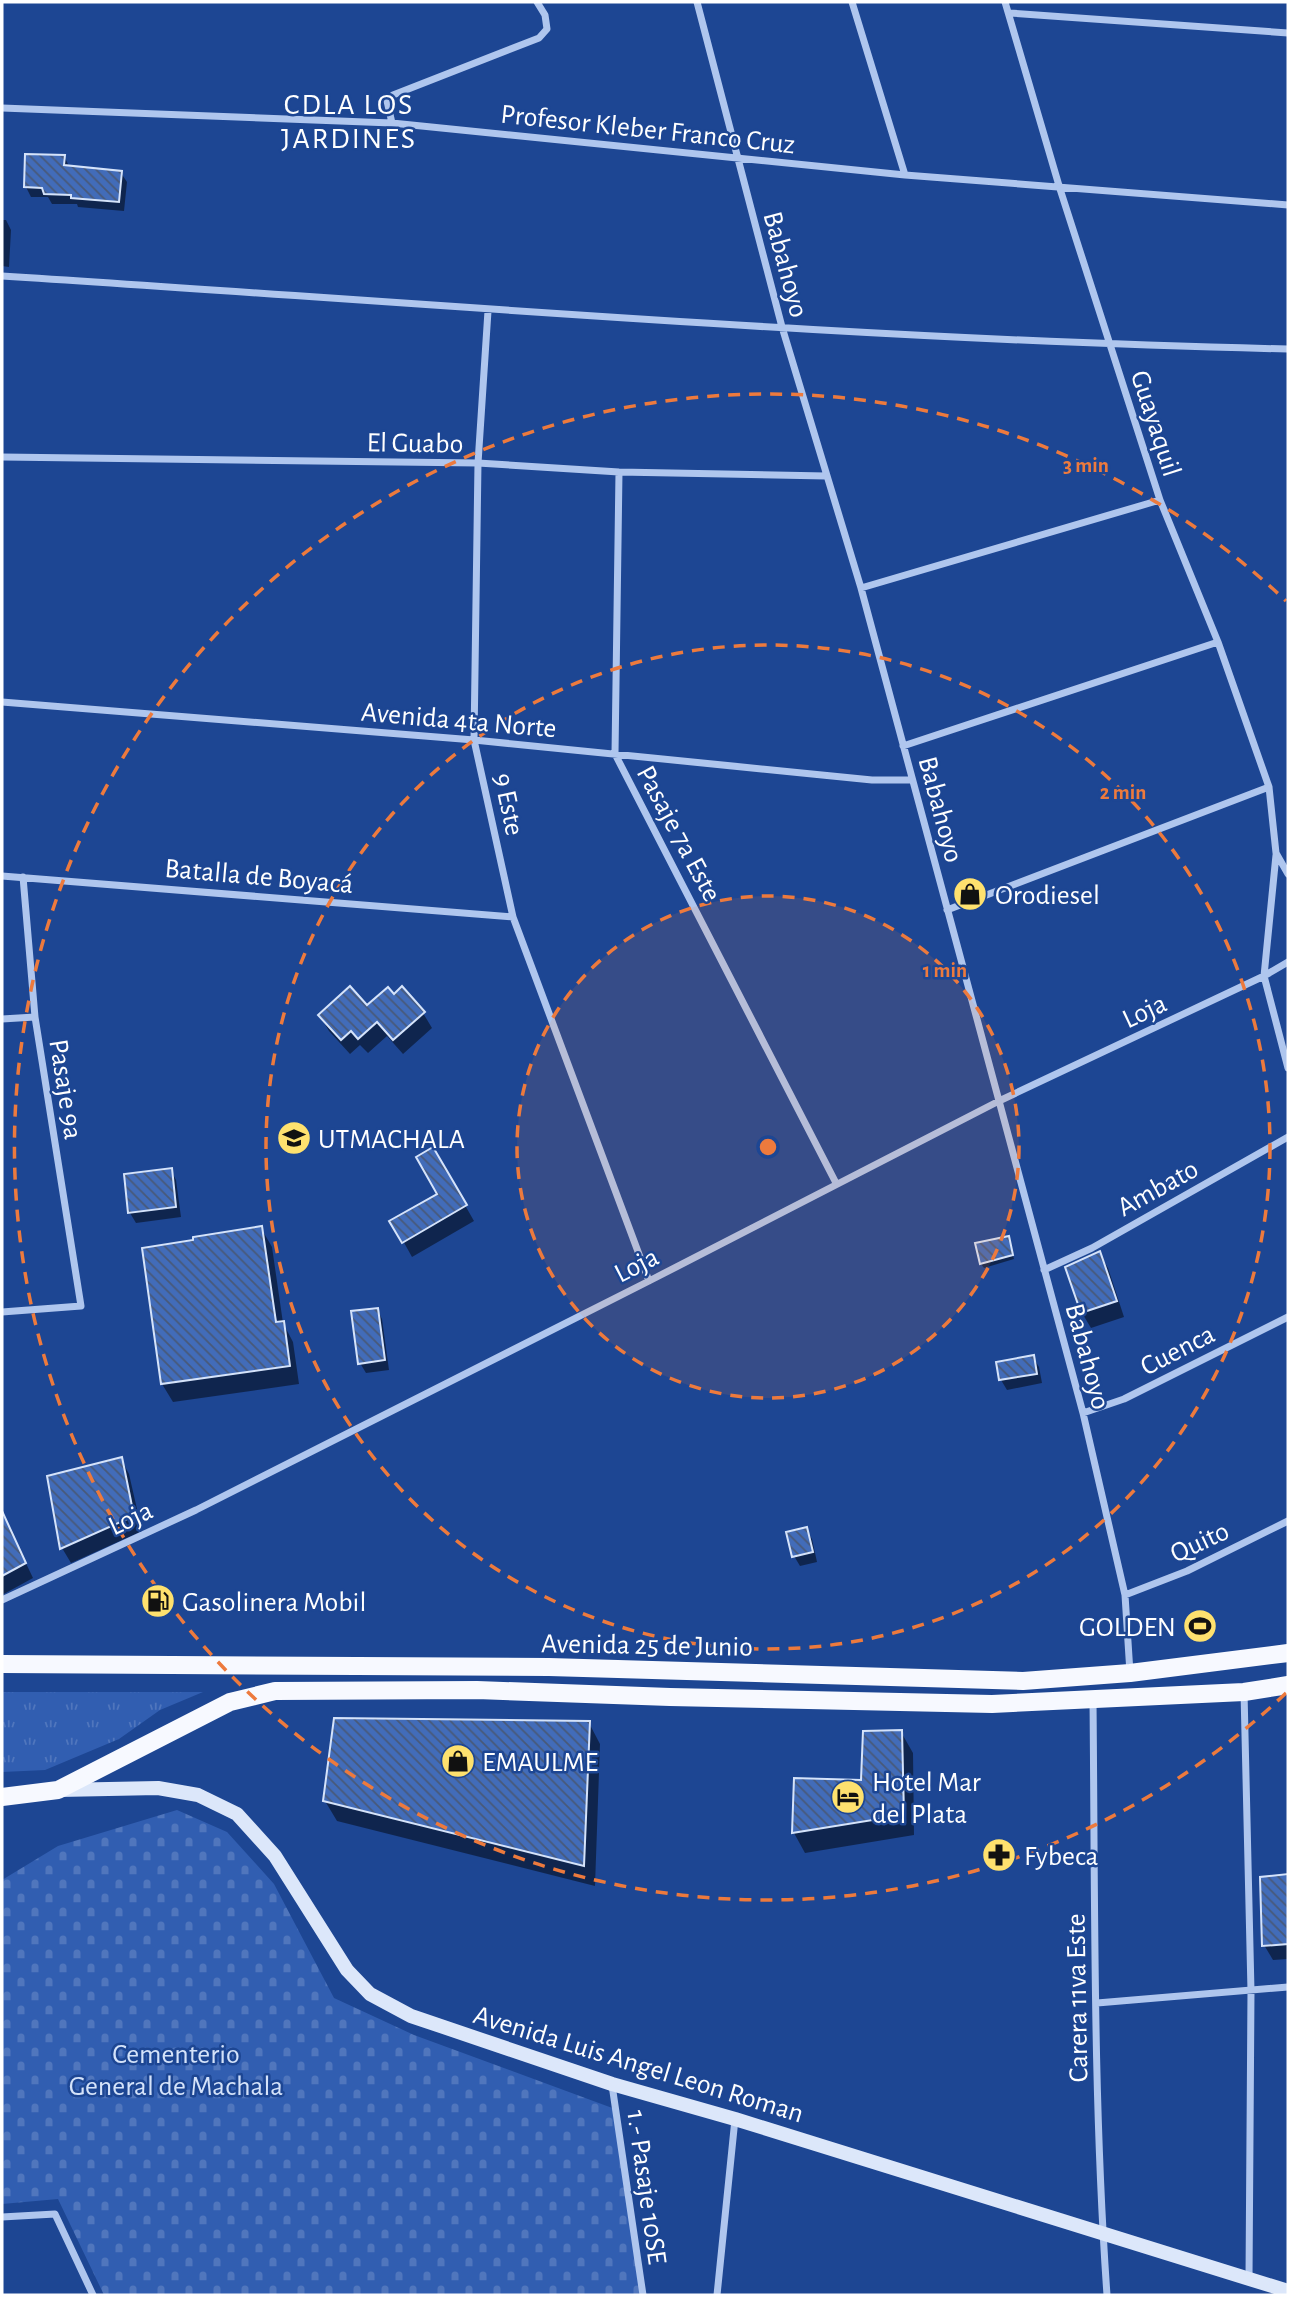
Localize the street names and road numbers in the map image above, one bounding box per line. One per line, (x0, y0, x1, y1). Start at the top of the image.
street label: Profesor Kleber Franco Cruz (499, 101, 796, 159)
street label: Babahoyo (758, 208, 813, 321)
street label: Guayaquil (1125, 367, 1185, 480)
street label: El Guabo (366, 429, 464, 459)
street label: Avenida 4ta Norte (360, 699, 558, 743)
street label: Babahoyo (913, 753, 968, 866)
street label: Pasaje 7a Este (631, 761, 726, 907)
street label: 9 Este (488, 771, 528, 838)
street label: Batalla de Boyacá (163, 855, 354, 899)
street label: Loja (1118, 990, 1171, 1034)
street label: Pasaje 9a (43, 1037, 87, 1141)
street label: Ambato (1113, 1155, 1203, 1222)
street label: Loja (610, 1243, 664, 1289)
street label: Babahoyo (1060, 1300, 1115, 1413)
street label: Cuenca (1136, 1320, 1220, 1381)
street label: Loja (104, 1497, 157, 1541)
street label: Quito (1166, 1517, 1234, 1568)
street label: Avenida 25 de Junio (541, 1630, 753, 1662)
street label: Carera 11va Este (1063, 1913, 1093, 2083)
street label: Avenida Luis Angel Leon Roman (470, 2001, 807, 2129)
street label: 1.- Pasaje 10SE (621, 2108, 671, 2266)

